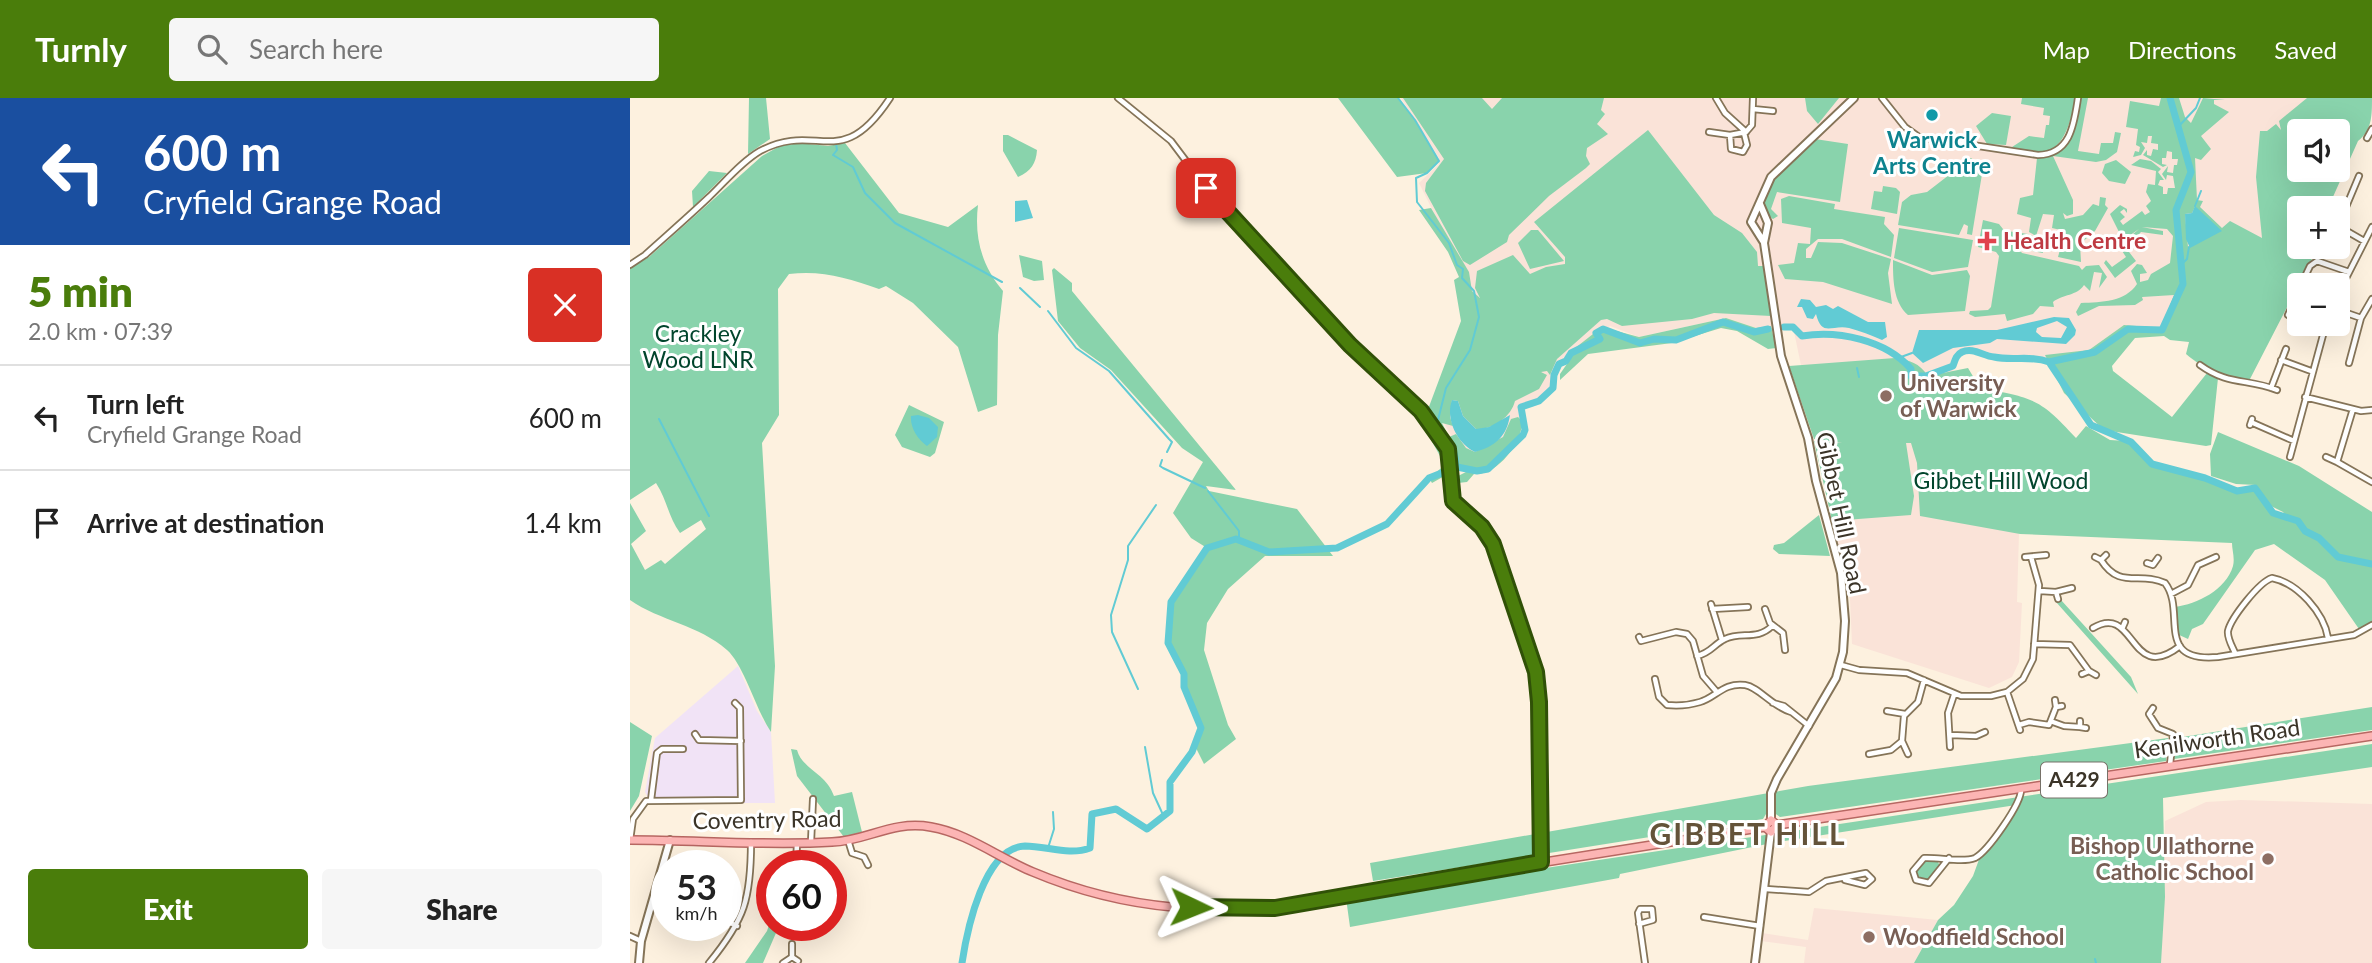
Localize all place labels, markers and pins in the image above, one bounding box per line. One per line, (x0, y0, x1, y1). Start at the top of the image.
marker: Warwick Arts Centre (1924, 107, 1940, 123)
place label: Warwick Arts Centre (1872, 125, 1991, 179)
pin (1176, 158, 1236, 218)
place label: Health Centre (2003, 226, 2146, 254)
marker: Health Centre (1977, 231, 1997, 251)
place label: University of Warwick (1900, 368, 2018, 422)
marker: University of Warwick (1878, 388, 1894, 404)
place label: Bishop Ullathorne Catholic School (2070, 831, 2254, 885)
marker: Bishop Ullathorne Catholic School (2260, 851, 2276, 867)
place label: Woodfield School (1883, 922, 2064, 950)
marker: Woodfield School (1861, 929, 1877, 945)

